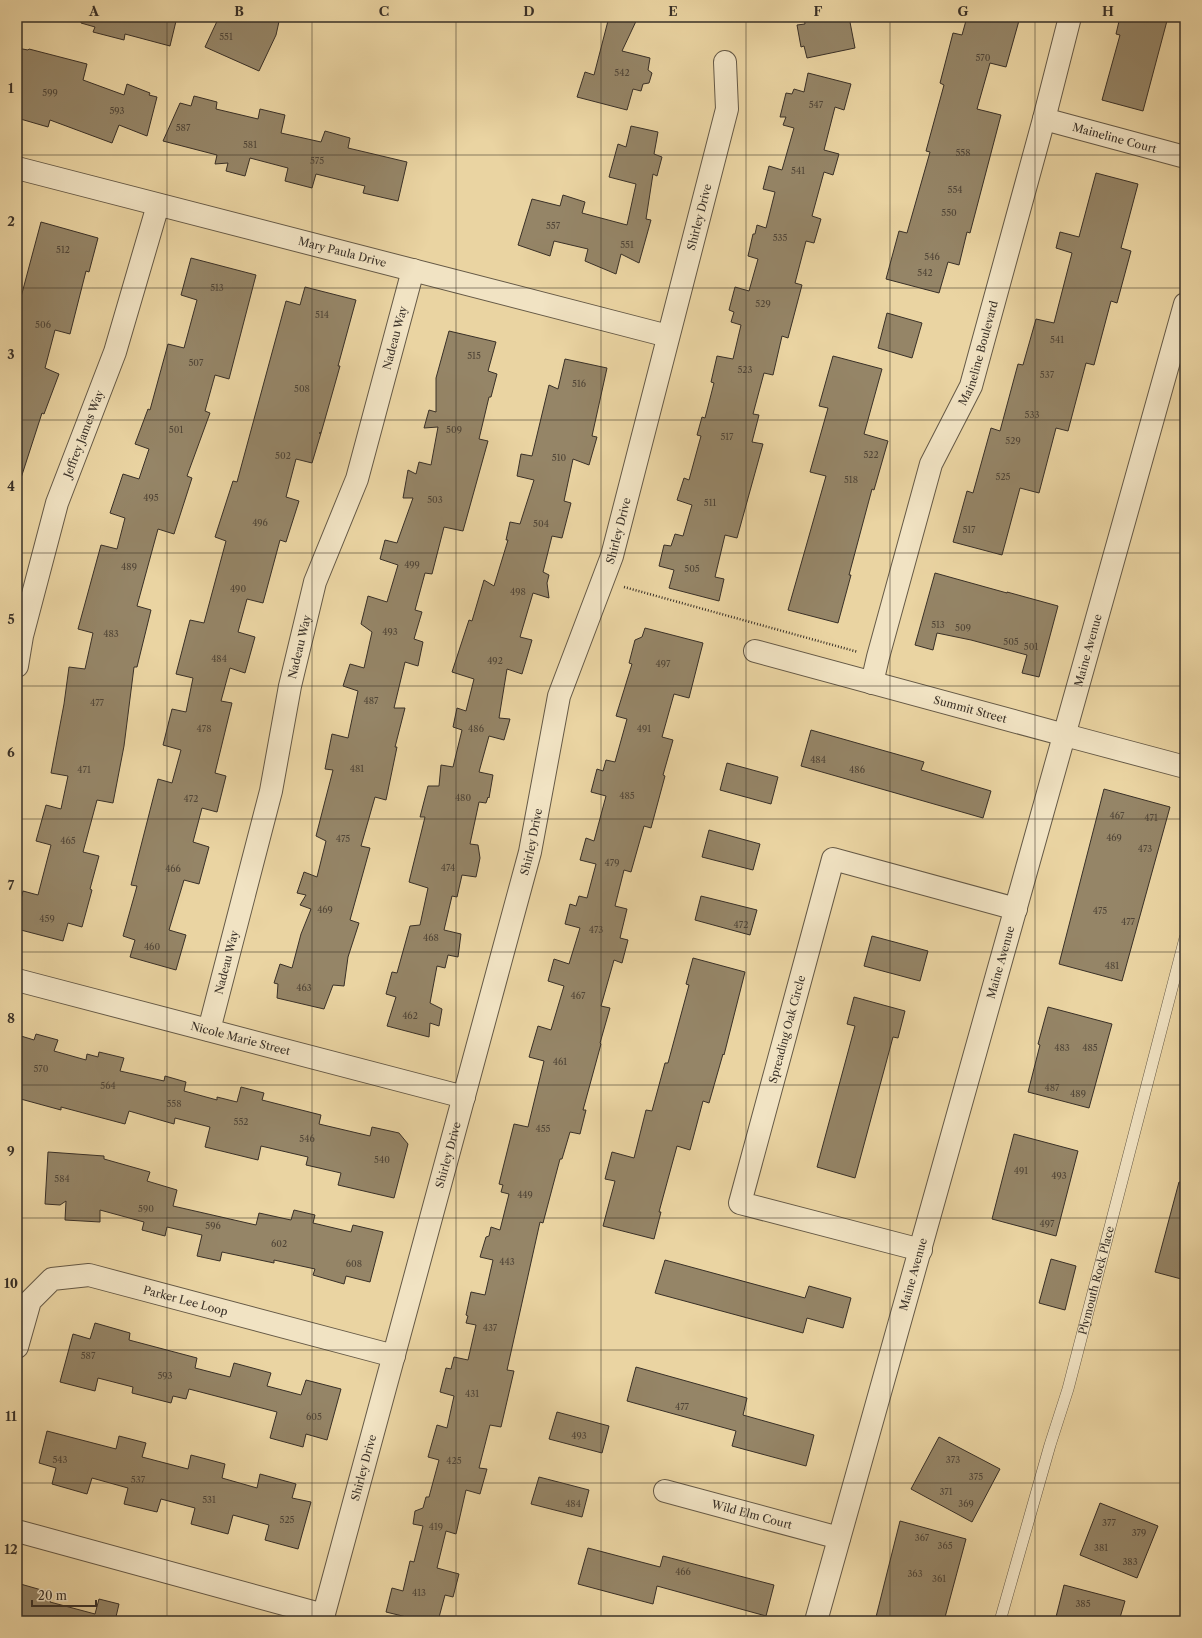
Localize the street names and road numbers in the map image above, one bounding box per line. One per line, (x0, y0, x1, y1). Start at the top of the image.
street label: Maineline Court (1071, 120, 1158, 156)
street label: Shirley Drive (684, 182, 714, 252)
street label: Mary Paula Drive (297, 234, 388, 270)
street label: Maineline Boulevard (955, 299, 1001, 408)
street label: Nadeau Way (380, 304, 410, 371)
street label: Jeffrey James Way (60, 387, 107, 482)
street label: Shirley Drive (603, 496, 634, 566)
street label: Nadeau Way (285, 612, 314, 680)
street label: Maine Avenue (1071, 612, 1105, 688)
street label: Summit Street (932, 693, 1009, 726)
street label: Shirley Drive (517, 807, 545, 877)
street label: Maine Avenue (984, 924, 1017, 1000)
street label: Nadeau Way (212, 928, 242, 996)
street label: Spreading Oak Circle (766, 974, 808, 1085)
street label: Nicole Marie Street (189, 1019, 292, 1058)
street label: Shirley Drive (432, 1120, 464, 1189)
street label: Plymouth Rock Place (1075, 1224, 1117, 1336)
street label: Maine Avenue (896, 1236, 930, 1312)
street label: Parker Lee Loop (142, 1283, 230, 1319)
street label: Shirley Drive (348, 1433, 379, 1502)
street label: Wild Elm Court (709, 1497, 794, 1532)

